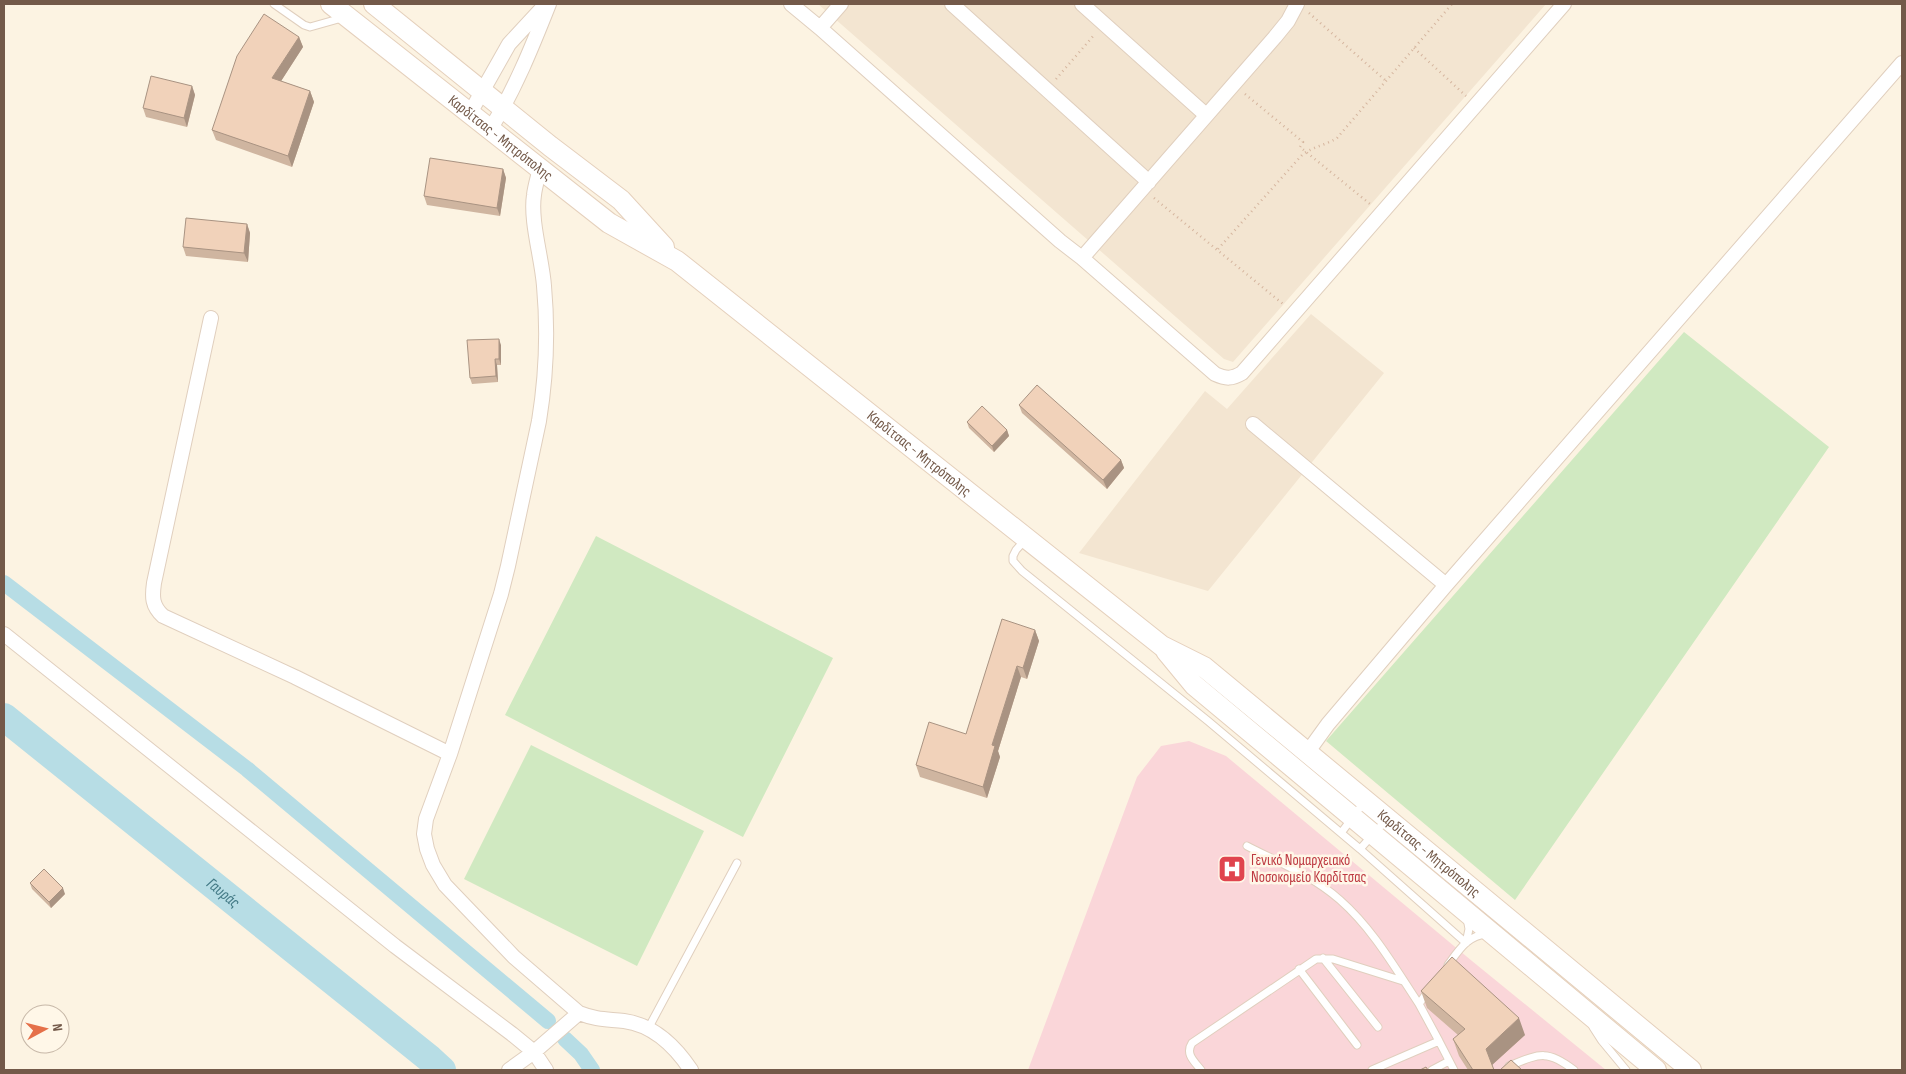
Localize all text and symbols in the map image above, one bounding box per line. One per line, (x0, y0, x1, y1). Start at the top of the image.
street label: Καρδίτσας - Μητρόπολης (445, 91, 557, 185)
street label: Καρδίτσας - Μητρόπολης (863, 406, 975, 500)
street label: Καρδίτσας - Μητρόπολης (1374, 805, 1484, 901)
place label: Γενικό Νομαρχειακό Νοσοκομείο Καρδίτσας (1251, 851, 1367, 887)
hospital icon: Γενικό Νομαρχειακό Νοσοκομείο Καρδίτσας (1217, 854, 1247, 884)
water label: Γαυράς (203, 874, 244, 912)
north arrow (20, 1004, 70, 1054)
text: N (49, 1023, 66, 1032)

